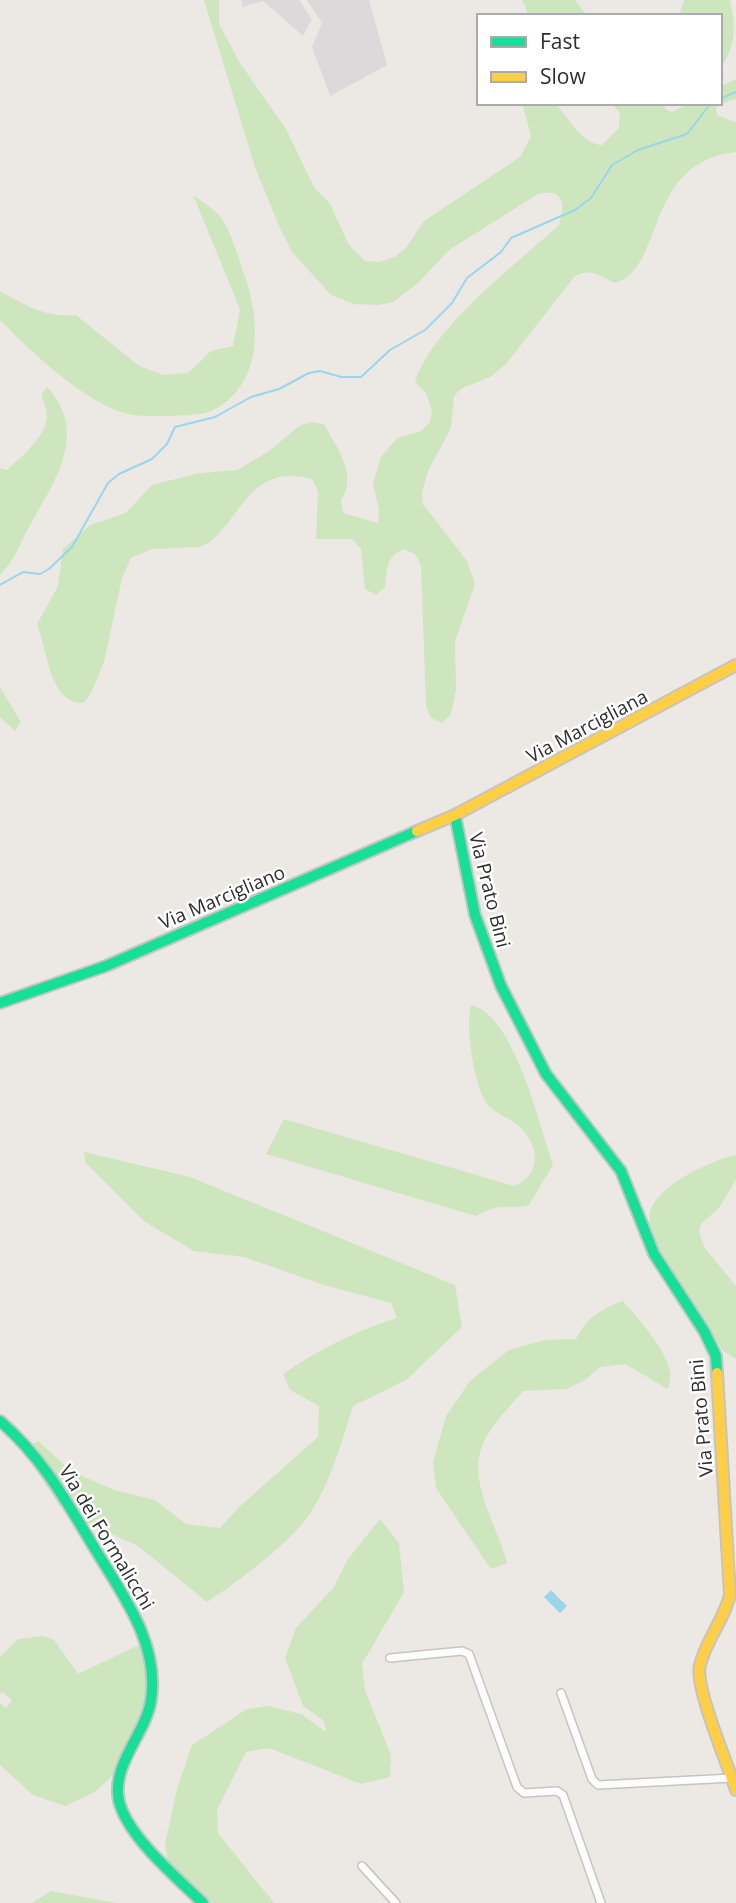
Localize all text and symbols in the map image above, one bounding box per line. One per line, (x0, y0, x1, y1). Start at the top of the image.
legend (477, 14, 722, 105)
text: Fast (540, 27, 580, 55)
text: Slow (540, 62, 586, 90)
street label: Via Marcigliana (522, 683, 652, 769)
street label: Via Prato Bini (463, 830, 517, 950)
street label: Via Marcigliano (155, 859, 289, 935)
street label: Via Prato Bini (683, 1358, 719, 1478)
street label: Via dei Formalicchi (53, 1460, 161, 1614)

